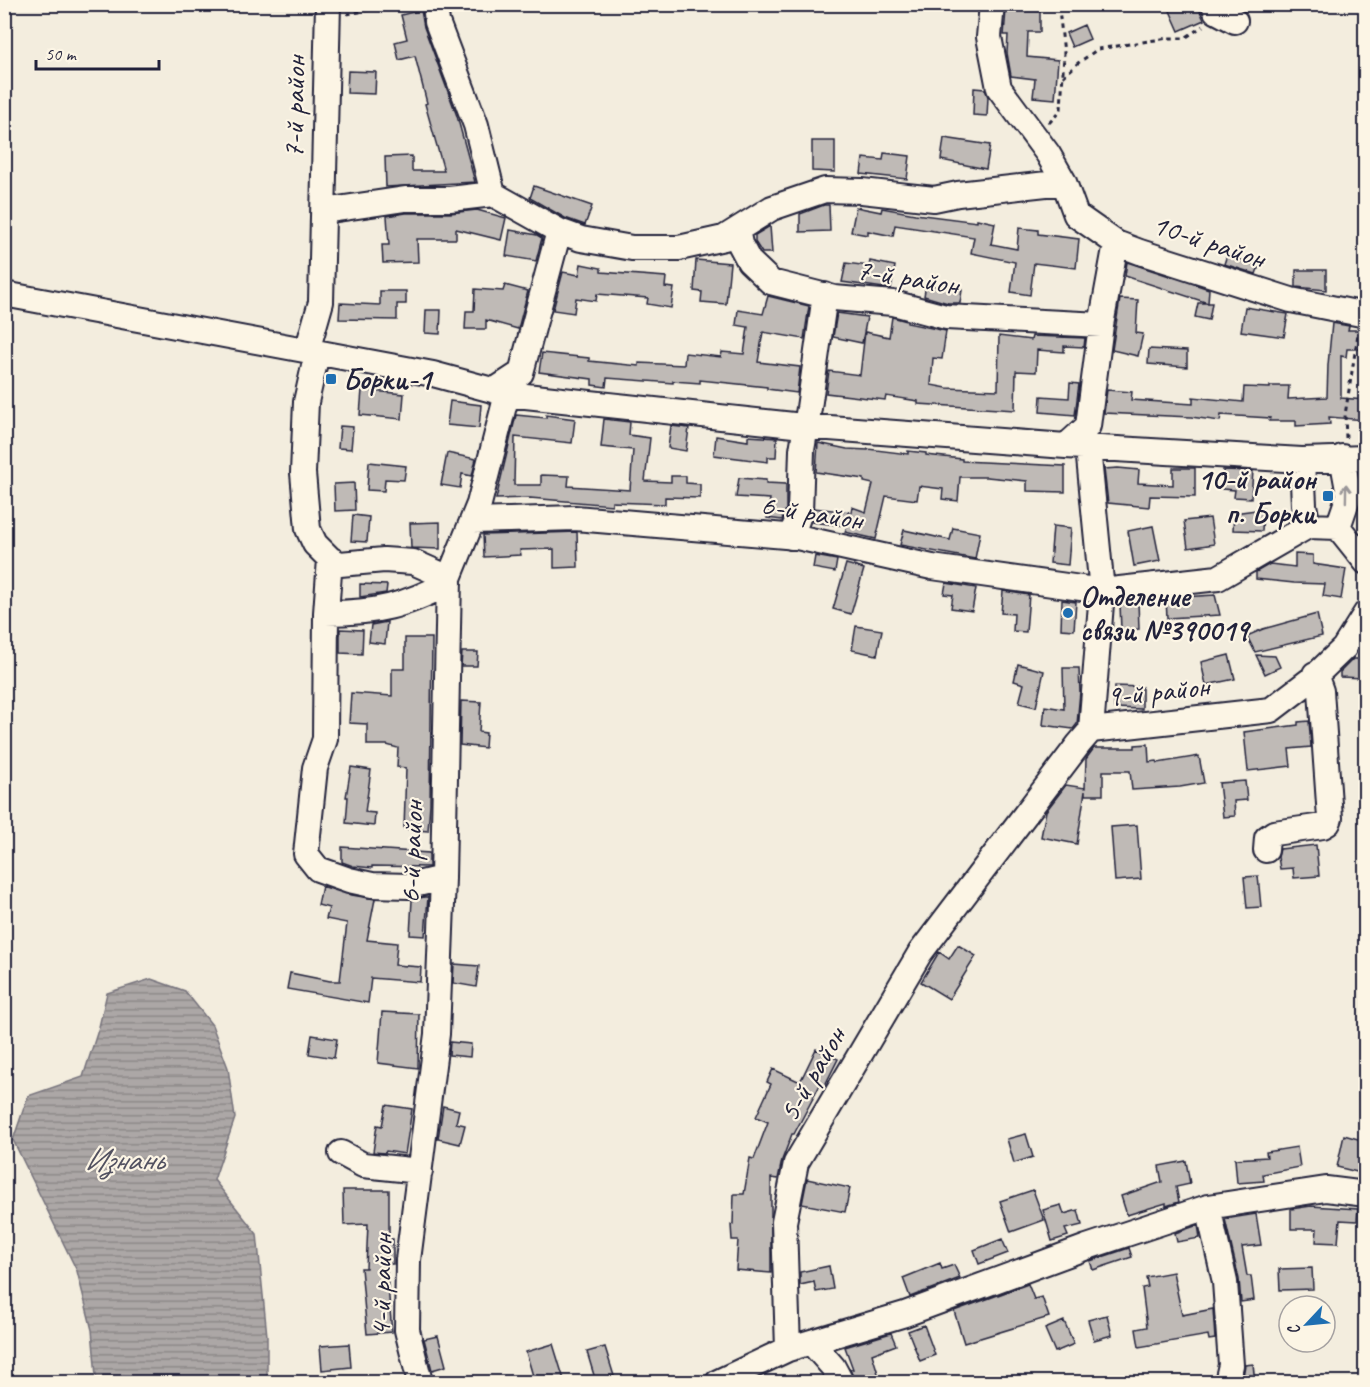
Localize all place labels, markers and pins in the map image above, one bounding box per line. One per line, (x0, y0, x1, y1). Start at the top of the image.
place label: Борки-1 (343, 360, 434, 398)
marker: Борки-1 (324, 372, 338, 386)
place label: 10-й район п. Борки (1197, 460, 1318, 532)
marker: 10-й район п. Борки (1321, 489, 1335, 503)
place label: Отделение связи №390019 (1080, 577, 1252, 649)
marker: Отделение связи №390019 (1061, 606, 1075, 620)

